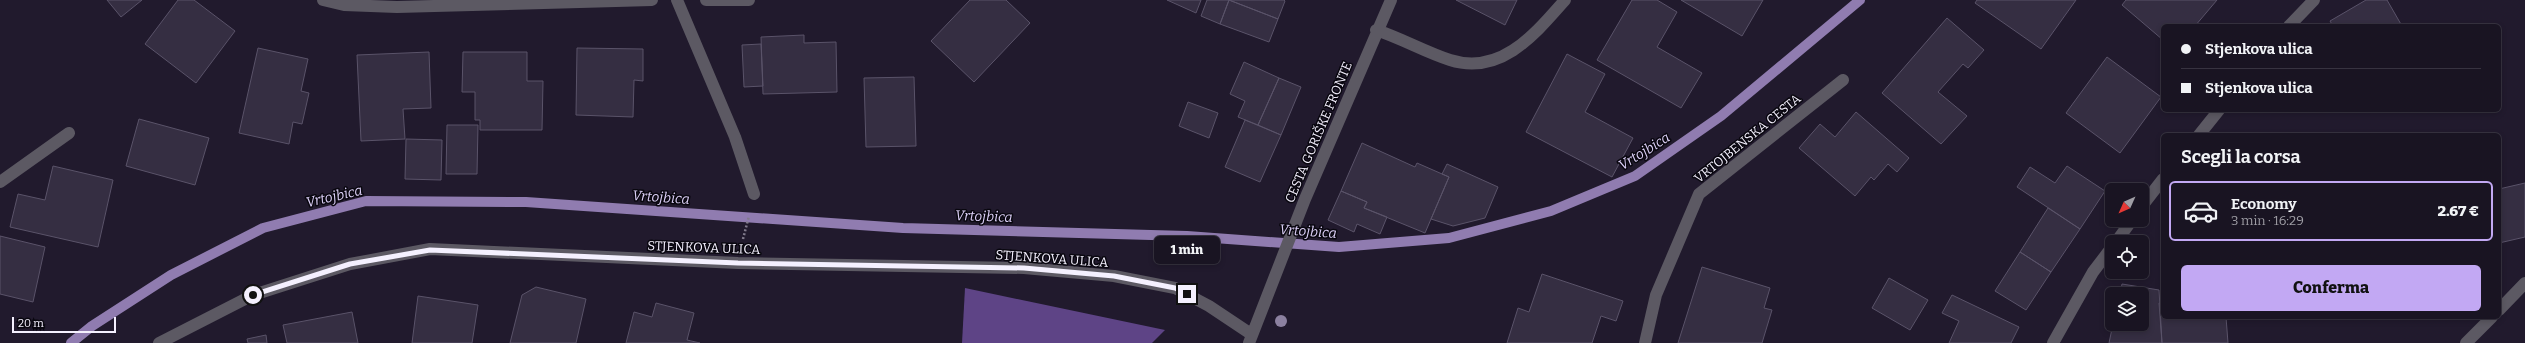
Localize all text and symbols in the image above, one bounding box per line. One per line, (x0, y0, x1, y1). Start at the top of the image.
text: Stjenkova ulica (2205, 40, 2313, 58)
street label: CESTA GORIŠKE FRONTE (1282, 59, 1355, 205)
text: Stjenkova ulica (2205, 79, 2313, 97)
street label: VRTOJBENSKA CESTA (1691, 90, 1804, 186)
water label: Vrtojbica (1615, 129, 1673, 174)
text: Scegli la corsa (2181, 146, 2301, 168)
water label: Vrtojbica (304, 182, 364, 211)
north arrow (2105, 183, 2149, 227)
map controls (2105, 183, 2149, 331)
water label: Vrtojbica (632, 187, 690, 208)
icon: car (2183, 193, 2219, 229)
text: Economy (2231, 195, 2297, 213)
text: 2.67 € (2437, 202, 2479, 220)
water label: Vrtojbica (955, 207, 1013, 226)
text: 3 min · 16:29 (2231, 213, 2304, 228)
water label: Vrtojbica (1279, 221, 1337, 242)
button: locate (2105, 235, 2149, 279)
callout: 1 min (1154, 236, 1220, 264)
street label: STJENKOVA ULICA (647, 238, 762, 257)
text: 1 min (1170, 242, 1204, 257)
street label: STJENKOVA ULICA (995, 247, 1110, 270)
button: Conferma (2181, 265, 2481, 311)
route end (1178, 285, 1196, 303)
route start (244, 286, 262, 304)
button: layers (2105, 287, 2149, 331)
scale bar (12, 315, 116, 334)
text: 20 m (18, 317, 44, 330)

